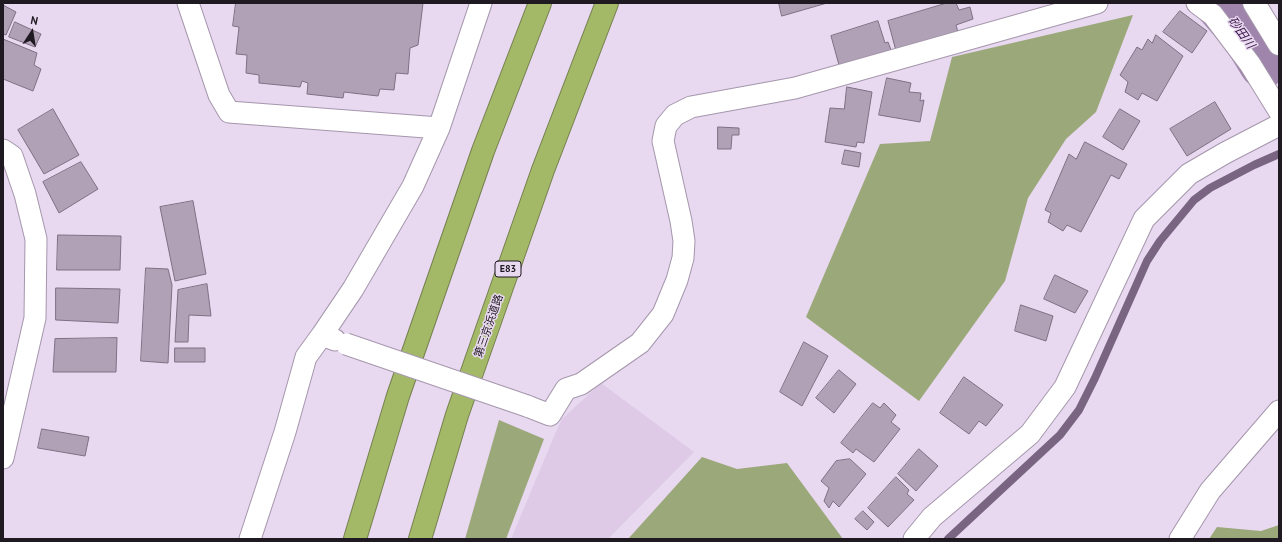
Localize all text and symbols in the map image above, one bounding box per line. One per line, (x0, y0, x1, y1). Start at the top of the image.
north arrow (12, 12, 52, 52)
text: N (29, 13, 39, 28)
water label: 砂田川 (1225, 14, 1257, 52)
road number: E83 (495, 261, 521, 277)
street label: 第三京浜道路 (472, 293, 506, 359)

